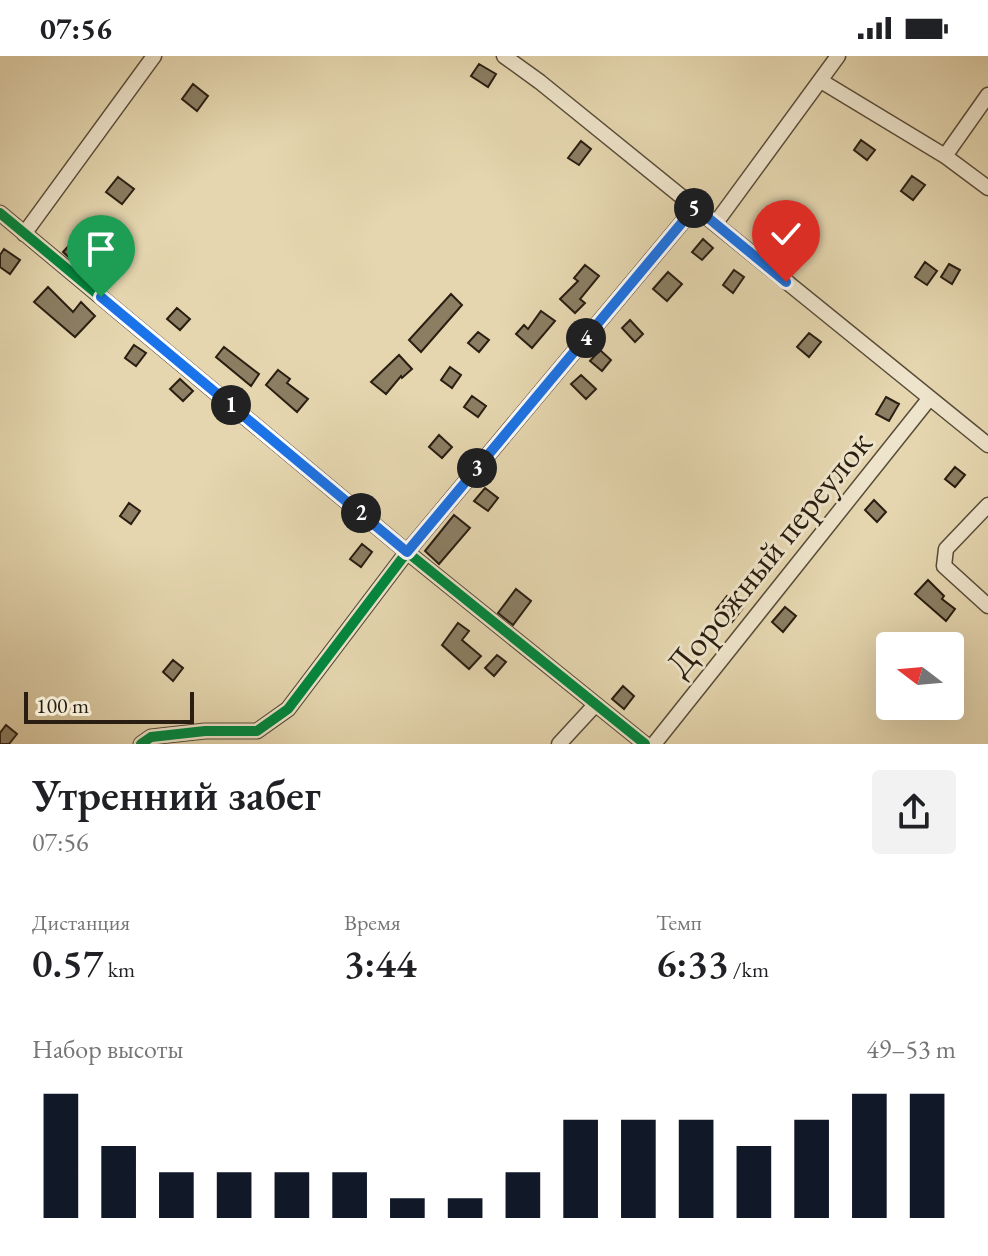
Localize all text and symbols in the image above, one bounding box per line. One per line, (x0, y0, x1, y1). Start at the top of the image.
text: 07:56 (40, 9, 112, 48)
pin: 5 (674, 188, 714, 228)
text: 5 (688, 193, 700, 222)
pin (752, 200, 820, 282)
icon: check (764, 212, 808, 256)
pin (67, 215, 135, 297)
icon: arrive (79, 227, 123, 271)
pin: 4 (566, 318, 606, 358)
text: 4 (580, 323, 592, 352)
pin: 1 (211, 385, 251, 425)
text: 1 (225, 390, 237, 419)
street label: Дорожный переулок (655, 421, 882, 686)
pin: 3 (457, 448, 497, 488)
text: 3 (471, 453, 483, 482)
pin: 2 (341, 493, 381, 533)
text: 2 (355, 498, 367, 527)
north arrow (876, 632, 964, 720)
map controls (876, 632, 964, 720)
scale bar (24, 688, 194, 724)
text: 100 m (36, 691, 89, 720)
text: Утренний забег (32, 766, 321, 823)
button: share (872, 770, 956, 854)
text: 07:56 (32, 825, 88, 859)
text: Дистанция (32, 908, 130, 937)
text: Время (344, 908, 401, 937)
text: Темп (656, 908, 702, 937)
text: 0.57 (32, 937, 103, 989)
text: 3:44 (344, 937, 416, 989)
text: 6:33 (656, 937, 728, 989)
text: km (103, 955, 135, 984)
text: /km (728, 955, 769, 984)
text: Набор высоты (32, 1032, 183, 1066)
text: 49–53 m (866, 1032, 956, 1066)

